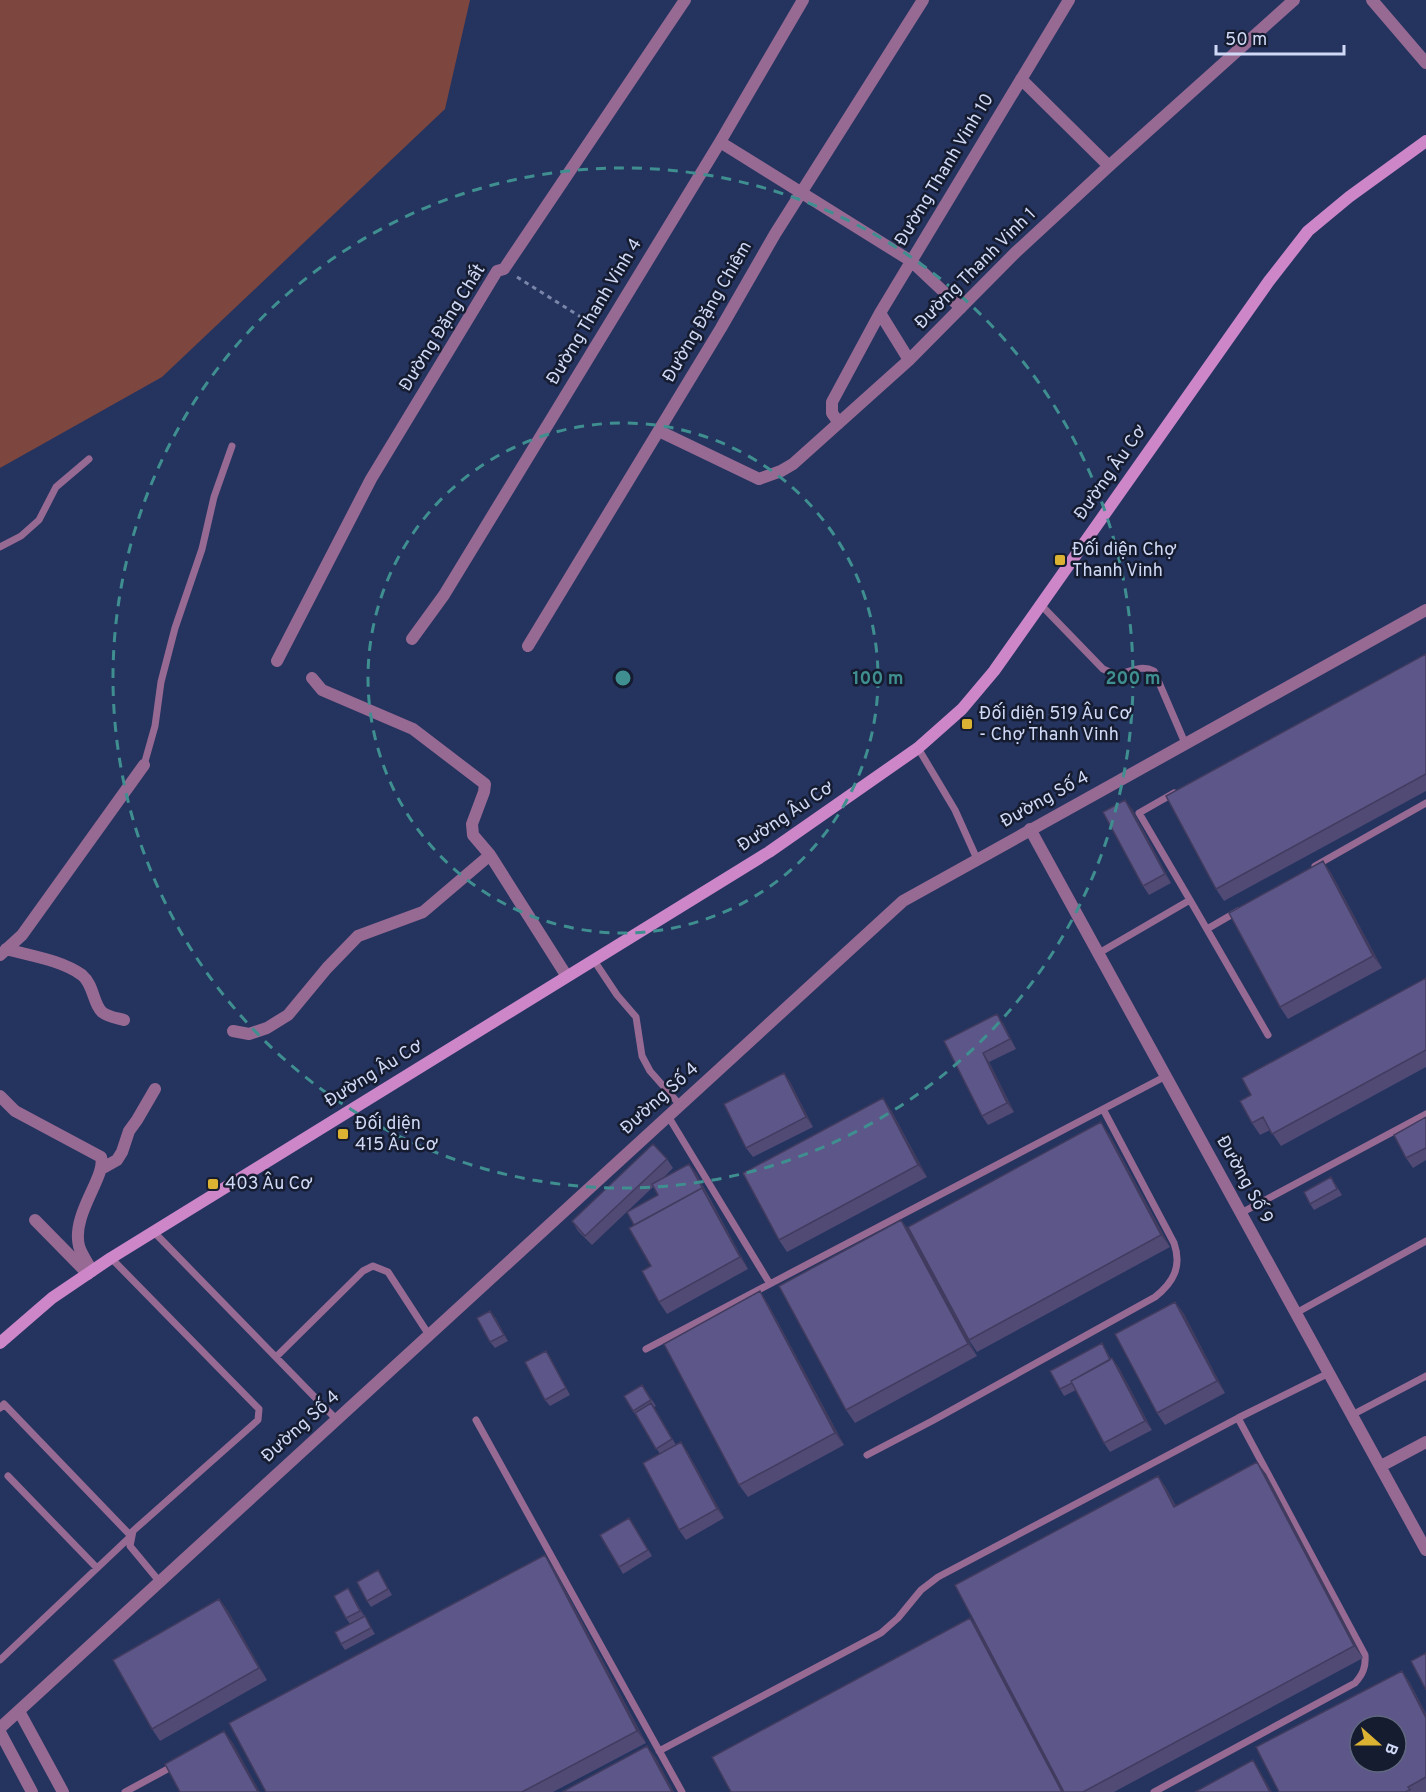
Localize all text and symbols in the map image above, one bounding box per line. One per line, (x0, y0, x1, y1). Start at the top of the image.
scale bar (1216, 18, 1344, 56)
text: 50 m (1225, 29, 1267, 52)
street label: Đường Thanh Vinh 10 (890, 89, 1000, 251)
street label: Đường Thanh Vinh 1 (910, 203, 1042, 335)
street label: Đường Thanh Vinh 4 (542, 235, 648, 389)
street label: Đường Đặng Chiêm (658, 237, 758, 387)
street label: Đường Đặng Chất (394, 260, 491, 396)
street label: Đường Âu Cơ (1068, 420, 1152, 525)
place label: Đối diện Chợ Thanh Vinh (1072, 538, 1176, 583)
marker: Đối diện Chợ Thanh Vinh (1053, 553, 1067, 567)
centre of rings (613, 668, 633, 688)
text: 100 m (852, 668, 904, 691)
text: 200 m (1105, 668, 1161, 691)
place label: Đối diện 519 Âu Cơ - Chợ Thanh Vinh (979, 701, 1132, 747)
marker: Đối diện 519 Âu Cơ - Chợ Thanh Vinh (960, 717, 974, 731)
street label: Đường Số 4 (996, 765, 1093, 834)
street label: Đường Âu Cơ (732, 775, 839, 858)
street label: Đường Âu Cơ (320, 1033, 427, 1113)
street label: Đường Số 4 (615, 1057, 704, 1140)
place label: Đối diện 415 Âu Cơ (355, 1112, 438, 1157)
marker: Đối diện 415 Âu Cơ (336, 1127, 350, 1141)
street label: Đường Số 9 (1210, 1131, 1279, 1228)
place label: 403 Âu Cơ (225, 1171, 312, 1196)
marker: 403 Âu Cơ (206, 1177, 220, 1191)
street label: Đường Số 4 (256, 1385, 345, 1468)
north arrow (1348, 1714, 1408, 1774)
text: B (1379, 1740, 1401, 1757)

